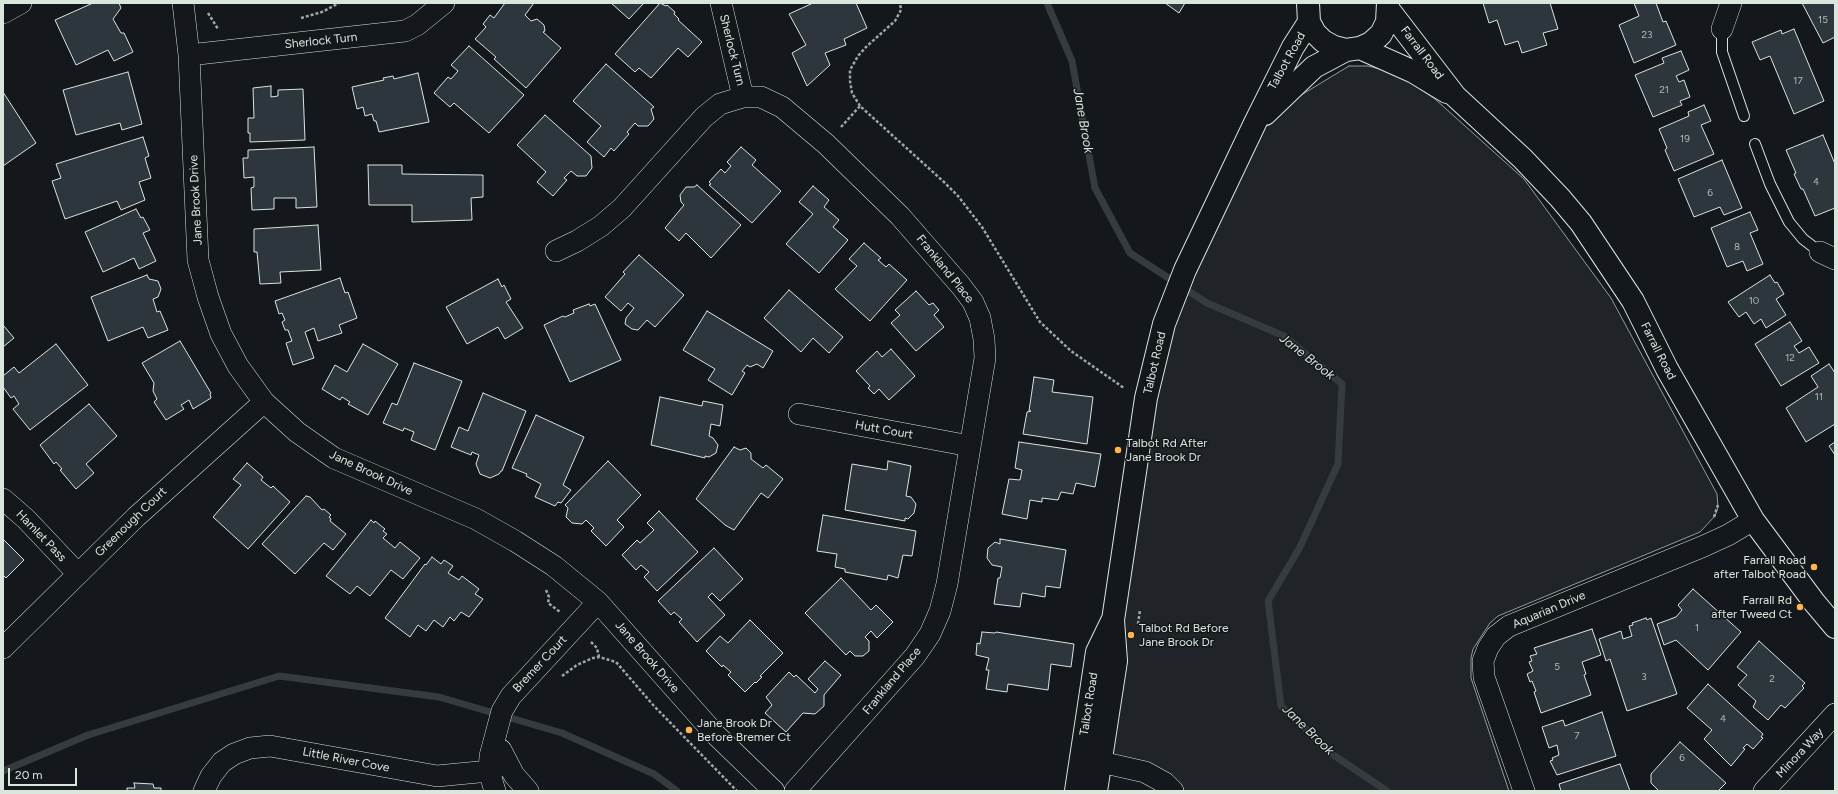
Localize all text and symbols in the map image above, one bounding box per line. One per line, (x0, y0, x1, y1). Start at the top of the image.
street label: Sherlock Turn (716, 13, 748, 87)
house number: 15 (1818, 14, 1828, 26)
street label: Farrall Road (1397, 24, 1447, 82)
house number: 23 (1641, 29, 1653, 41)
street label: Sherlock Turn (284, 30, 358, 52)
street label: Talbot Road (1265, 30, 1309, 92)
house number: 17 (1793, 75, 1803, 87)
house number: 21 (1659, 84, 1669, 96)
water label: Jane Brook (1070, 87, 1096, 155)
house number: 19 (1680, 133, 1690, 145)
street label: Jane Brook Drive (186, 155, 206, 245)
house number: 4 (1813, 176, 1819, 188)
house number: 6 (1707, 187, 1713, 199)
street label: Frankland Place (913, 232, 977, 306)
house number: 8 (1734, 241, 1740, 253)
house number: 10 (1749, 295, 1759, 307)
street label: Farrall Road (1637, 320, 1679, 382)
street label: Talbot Road (1141, 330, 1169, 396)
water label: Jane Brook (1276, 331, 1338, 383)
house number: 12 (1785, 352, 1795, 364)
house number: 11 (1815, 391, 1823, 403)
street label: Hutt Court (854, 418, 914, 442)
place label: Talbot Rd After Jane Brook Dr (1126, 436, 1207, 464)
marker: Talbot Rd After Jane Brook Dr (1113, 445, 1123, 455)
street label: Jane Brook Drive (327, 447, 415, 499)
street label: Greenough Court (92, 484, 170, 560)
street label: Hamlet Pass (13, 507, 69, 565)
place label: Farrall Road after Talbot Road (1714, 553, 1806, 581)
marker: Farrall Road after Talbot Road (1809, 562, 1819, 572)
street label: Aquarian Drive (1510, 588, 1588, 632)
place label: Farrall Rd after Tweed Ct (1711, 593, 1792, 621)
marker: Farrall Rd after Tweed Ct (1795, 602, 1805, 612)
street label: Jane Brook Drive (612, 618, 682, 696)
place label: Talbot Rd Before Jane Brook Dr (1139, 621, 1228, 649)
house number: 1 (1695, 622, 1699, 634)
marker: Talbot Rd Before Jane Brook Dr (1126, 630, 1136, 640)
street label: Bremer Court (510, 633, 570, 695)
street label: Frankland Place (860, 644, 924, 718)
house number: 5 (1554, 661, 1560, 673)
street label: Talbot Road (1077, 671, 1101, 737)
house number: 3 (1641, 671, 1647, 683)
house number: 2 (1769, 673, 1775, 685)
water label: Jane Brook (1279, 702, 1337, 758)
house number: 4 (1720, 713, 1726, 725)
place label: Jane Brook Dr Before Bremer Ct (697, 716, 791, 744)
marker: Jane Brook Dr Before Bremer Ct (684, 725, 694, 735)
street label: Minora Way (1773, 725, 1827, 781)
house number: 7 (1574, 730, 1580, 742)
street label: Little River Cove (301, 745, 391, 775)
house number: 6 (1679, 752, 1685, 764)
scale bar (10, 760, 79, 786)
text: 20 m (15, 768, 43, 782)

